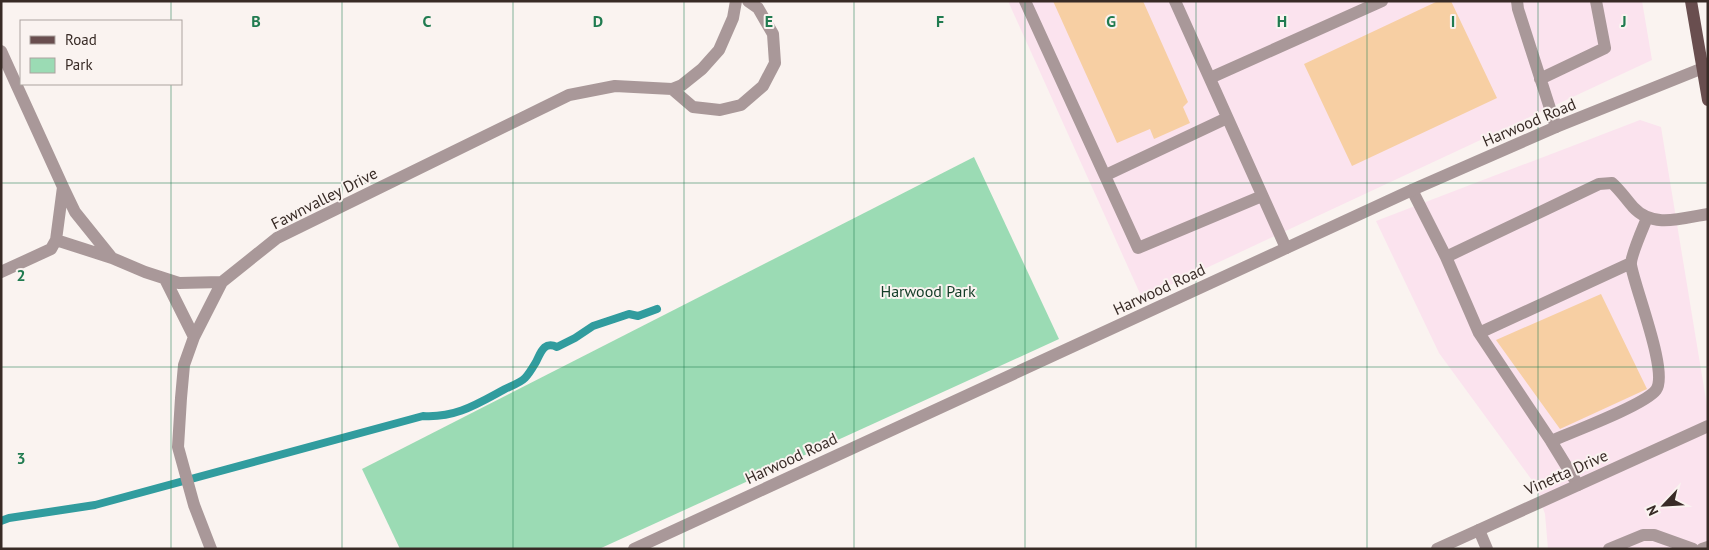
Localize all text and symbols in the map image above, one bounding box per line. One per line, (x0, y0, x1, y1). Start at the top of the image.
text: B (251, 11, 261, 31)
text: C (423, 11, 432, 31)
text: D (593, 11, 603, 31)
text: E (765, 11, 773, 31)
text: F (936, 11, 944, 31)
text: G (1106, 11, 1116, 31)
text: H (1277, 11, 1287, 31)
text: I (1451, 11, 1455, 31)
text: J (1620, 11, 1627, 31)
legend (20, 20, 182, 85)
text: Road (65, 30, 97, 49)
text: Park (65, 55, 93, 74)
street label: Harwood Road (1479, 93, 1579, 151)
street label: Fawnvalley Drive (268, 163, 380, 233)
street label: Harwood Road (1110, 259, 1208, 319)
text: 2 (16, 265, 26, 285)
park label: Harwood Park (880, 281, 976, 301)
street label: Harwood Road (742, 428, 840, 488)
street label: Vinetta Drive (1520, 445, 1611, 500)
text: 3 (16, 448, 26, 468)
north arrow (1639, 480, 1689, 530)
text: N (1642, 503, 1662, 518)

